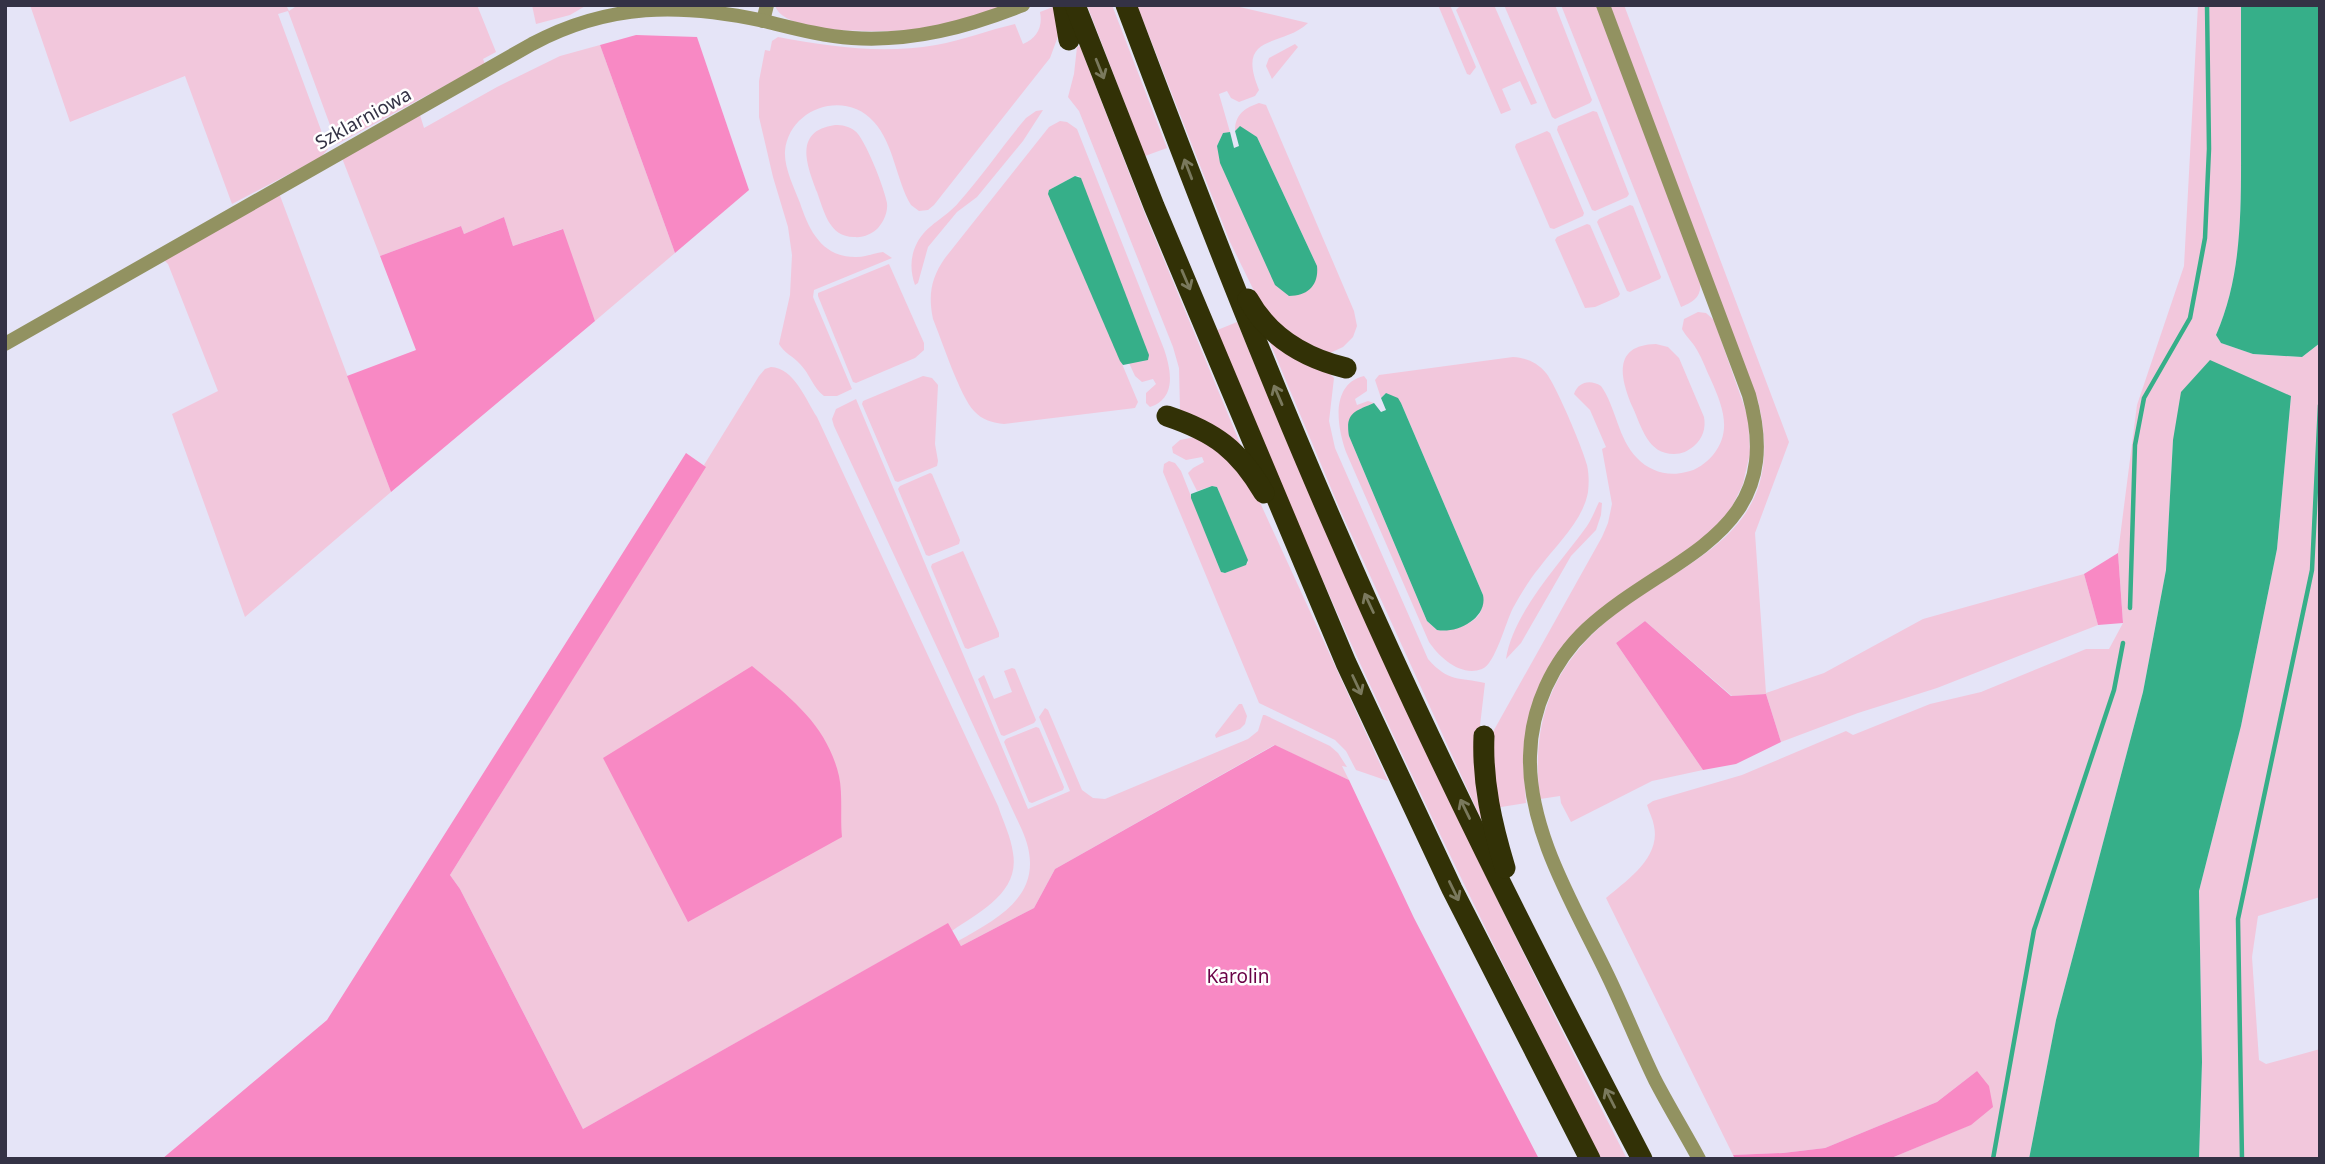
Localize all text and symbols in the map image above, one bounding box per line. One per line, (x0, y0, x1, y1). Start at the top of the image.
one-way arrow (1095, 57, 1108, 79)
street label: Szklarniowa (310, 81, 416, 155)
one-way arrow (1181, 159, 1194, 181)
one-way arrow (1180, 268, 1193, 290)
one-way arrow (1271, 384, 1284, 406)
one-way arrow (1362, 593, 1375, 615)
one-way arrow (1351, 674, 1364, 695)
one-way arrow (1458, 799, 1472, 820)
one-way arrow (1447, 880, 1461, 901)
park label: Karolin (1207, 963, 1269, 989)
one-way arrow (1603, 1088, 1616, 1109)

